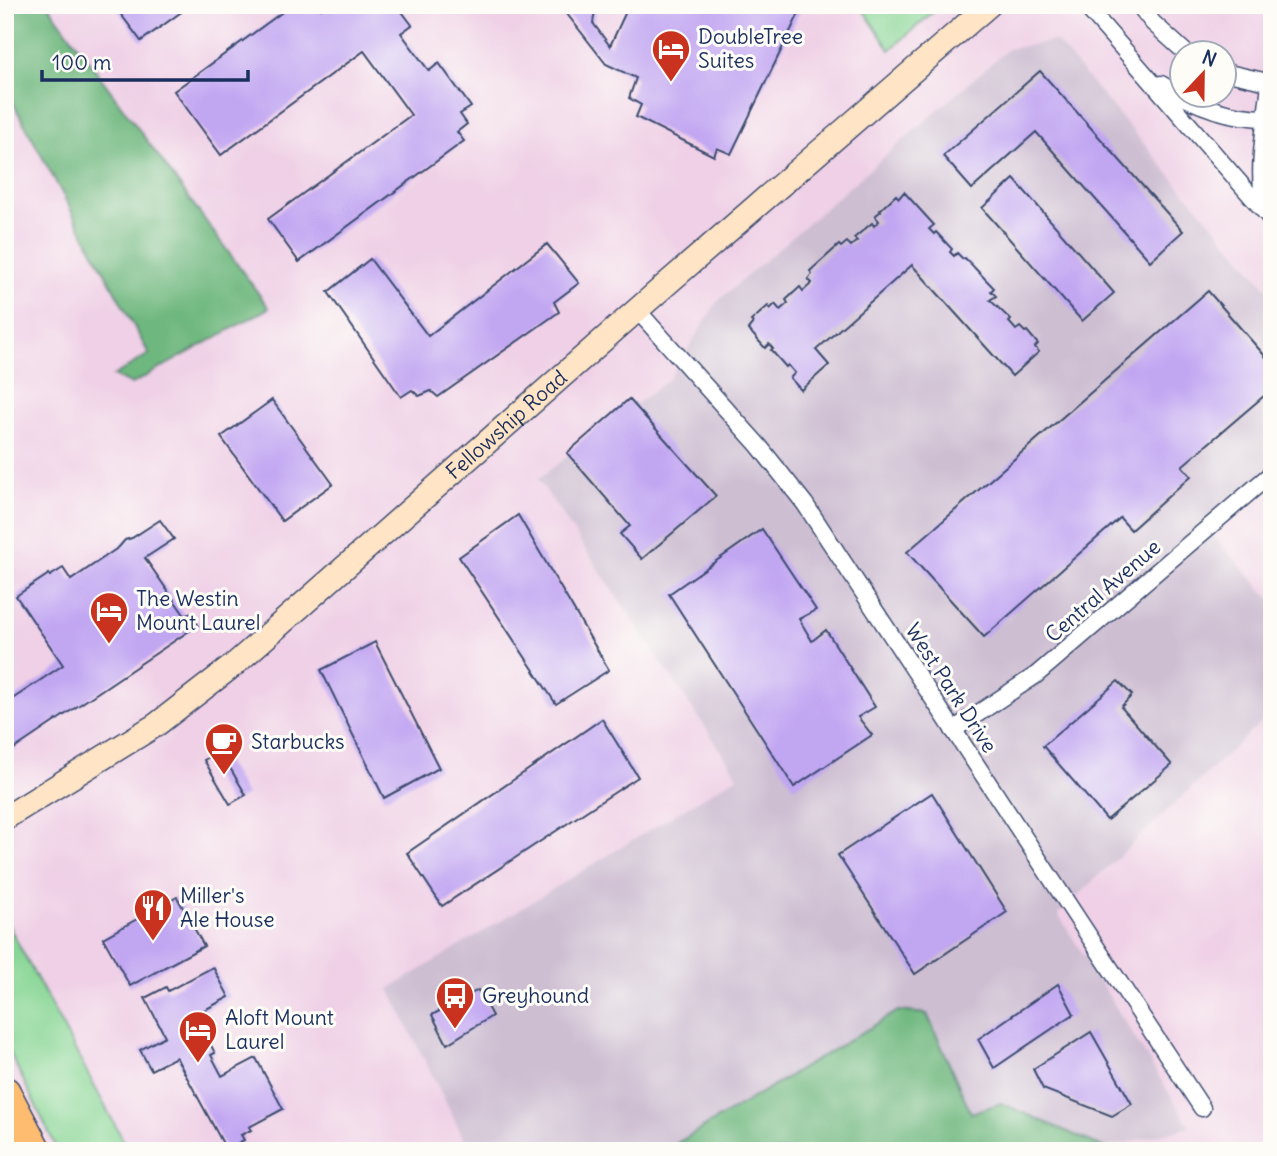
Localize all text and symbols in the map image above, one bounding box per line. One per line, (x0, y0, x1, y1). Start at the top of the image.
place label: DoubleTree Suites (698, 23, 803, 74)
hotel icon: DoubleTree Suites (650, 28, 692, 83)
scale bar (42, 38, 248, 82)
north arrow (1168, 38, 1238, 108)
text: N (1199, 45, 1220, 72)
text: 100 m (52, 49, 111, 76)
street label: Fellowship Road (440, 364, 572, 485)
street label: Central Avenue (1039, 533, 1166, 648)
place label: The Westin Mount Laurel (136, 585, 260, 636)
hotel icon: The Westin Mount Laurel (88, 590, 130, 645)
street label: West Park Drive (899, 618, 1003, 758)
cafe icon: Starbucks (203, 721, 245, 776)
place label: Starbucks (251, 728, 345, 755)
place label: Miller's Ale House (180, 882, 275, 933)
restaurant icon: Miller's Ale House (132, 887, 174, 942)
bus stop icon: Greyhound (434, 975, 476, 1030)
place label: Greyhound (482, 982, 589, 1009)
place label: Aloft Mount Laurel (225, 1004, 334, 1055)
hotel icon: Aloft Mount Laurel (177, 1009, 219, 1064)

